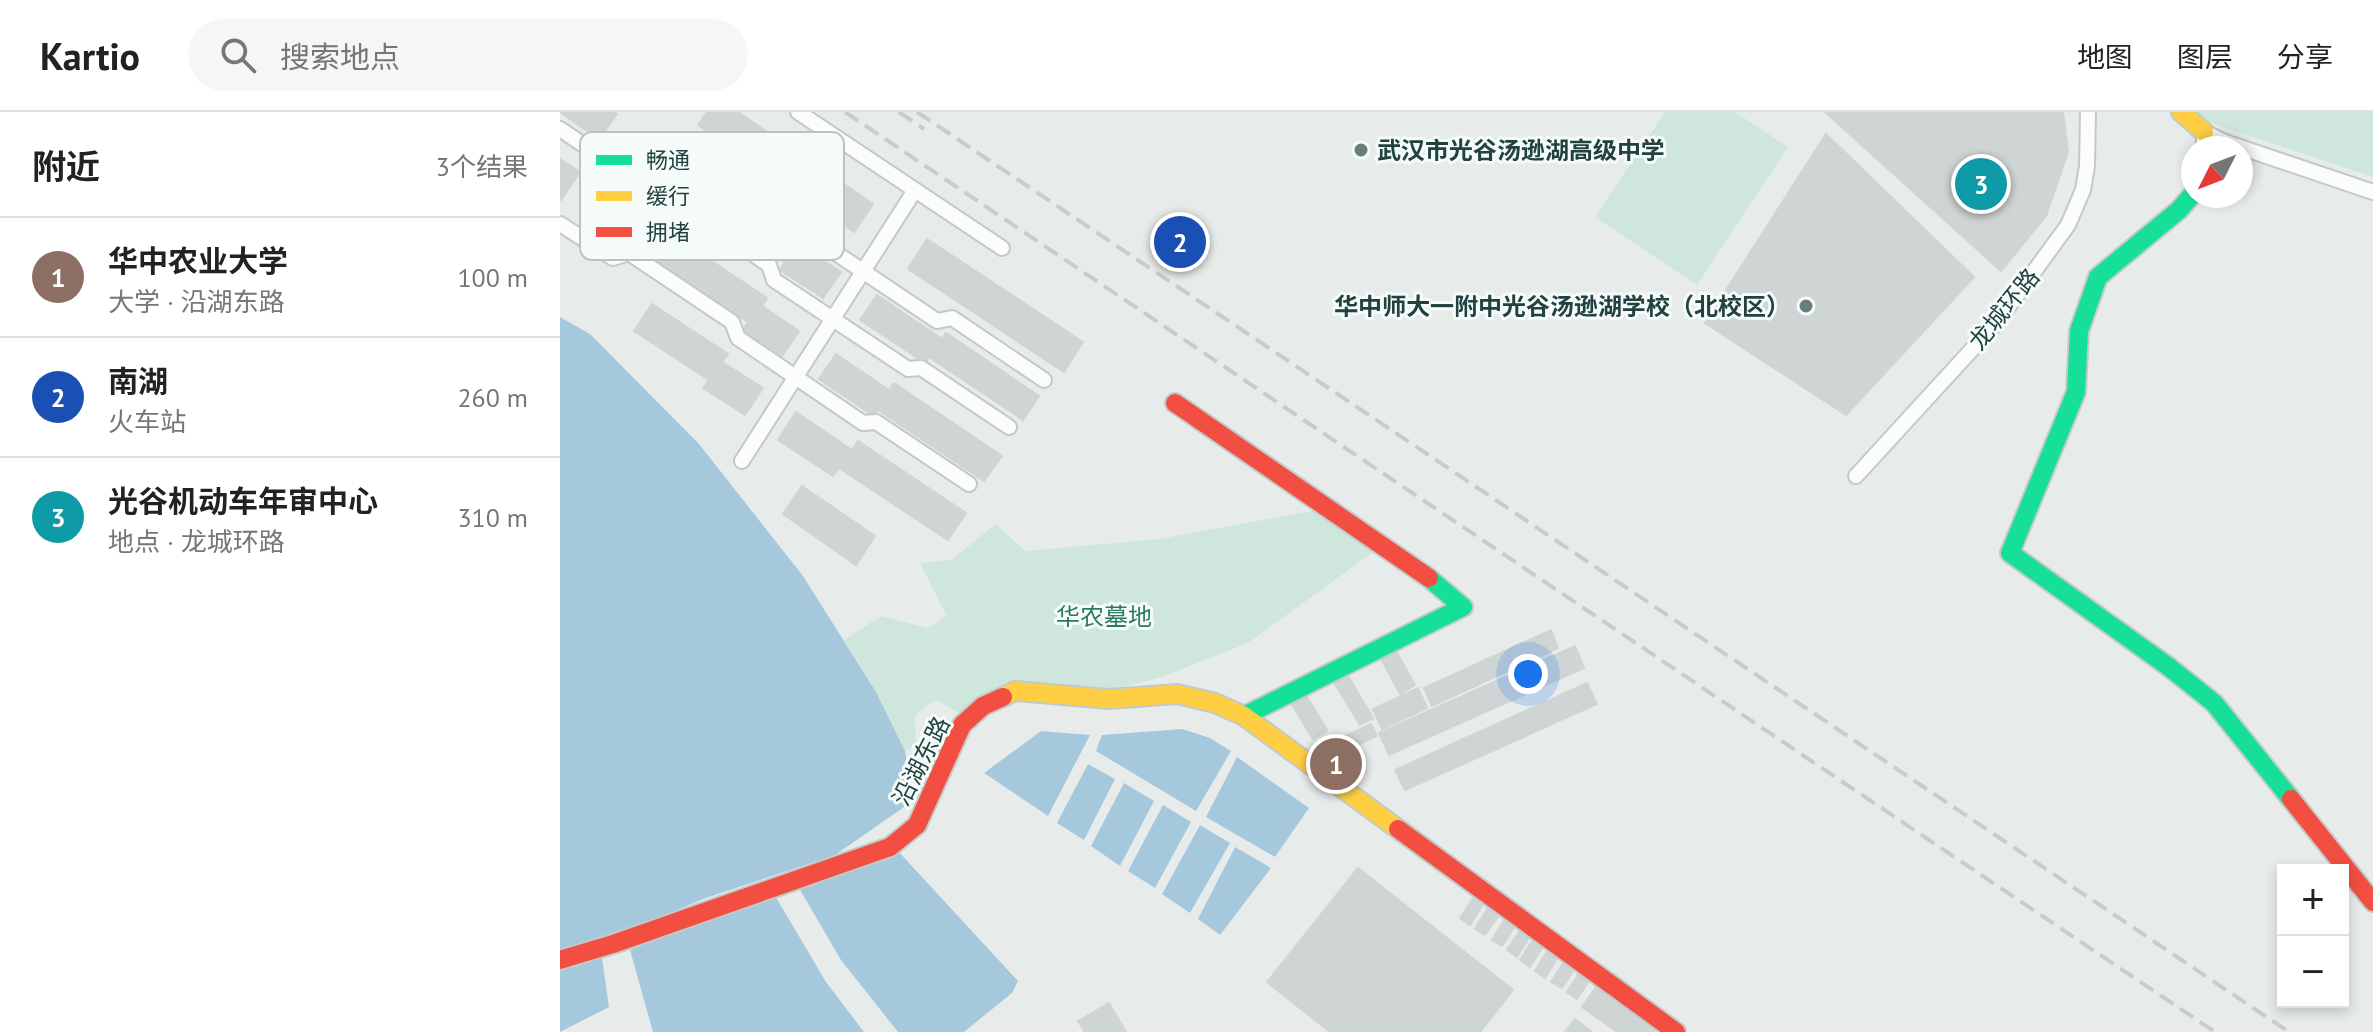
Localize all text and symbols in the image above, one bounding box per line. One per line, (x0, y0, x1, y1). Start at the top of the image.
search box (188, 19, 748, 91)
text: Kartio (40, 31, 140, 80)
icon: search (216, 33, 260, 77)
text: 搜索地点 (280, 37, 400, 76)
text: 地图 (2077, 38, 2133, 75)
text: 图层 (2177, 38, 2233, 75)
text: 分享 (2277, 38, 2333, 75)
legend (580, 132, 844, 260)
place label: 武汉市光谷汤逊湖高级中学 (1377, 135, 1665, 166)
north arrow (2181, 136, 2253, 208)
marker: 武汉市光谷汤逊湖高级中学 (1352, 141, 1370, 159)
text: 附近 (32, 144, 100, 188)
text: 畅通 (646, 146, 690, 174)
text: 3个结果 (436, 150, 528, 183)
pin: 3 (1955, 154, 2007, 214)
text: 缓行 (646, 182, 690, 210)
pin: 2 (1154, 212, 1206, 272)
text: 拥堵 (646, 218, 690, 246)
text: 华中农业大学 (108, 241, 288, 280)
text: 1 (51, 261, 65, 294)
text: 100 m (457, 261, 528, 294)
street label: 龙城环路 (1962, 262, 2046, 356)
text: 大学 · 沿湖东路 (108, 285, 285, 318)
place label: 华中师大一附中光谷汤逊湖学校（北校区） (1334, 291, 1790, 322)
marker: 华中师大一附中光谷汤逊湖学校（北校区） (1797, 297, 1815, 315)
text: 南湖 (108, 361, 168, 400)
text: 2 (51, 381, 65, 414)
text: 260 m (457, 381, 528, 414)
text: 火车站 (108, 405, 186, 438)
text: 光谷机动车年审中心 (108, 481, 378, 520)
text: 3 (51, 501, 65, 534)
text: 310 m (457, 501, 528, 534)
text: 地点 · 龙城环路 (108, 525, 285, 558)
park label: 华农墓地 (1056, 601, 1152, 632)
your location (1508, 654, 1548, 694)
street label: 沿湖东路 (885, 711, 957, 811)
pin: 1 (1310, 734, 1362, 794)
map controls (2277, 864, 2349, 1008)
button: + (2277, 864, 2349, 936)
button: − (2277, 936, 2349, 1008)

